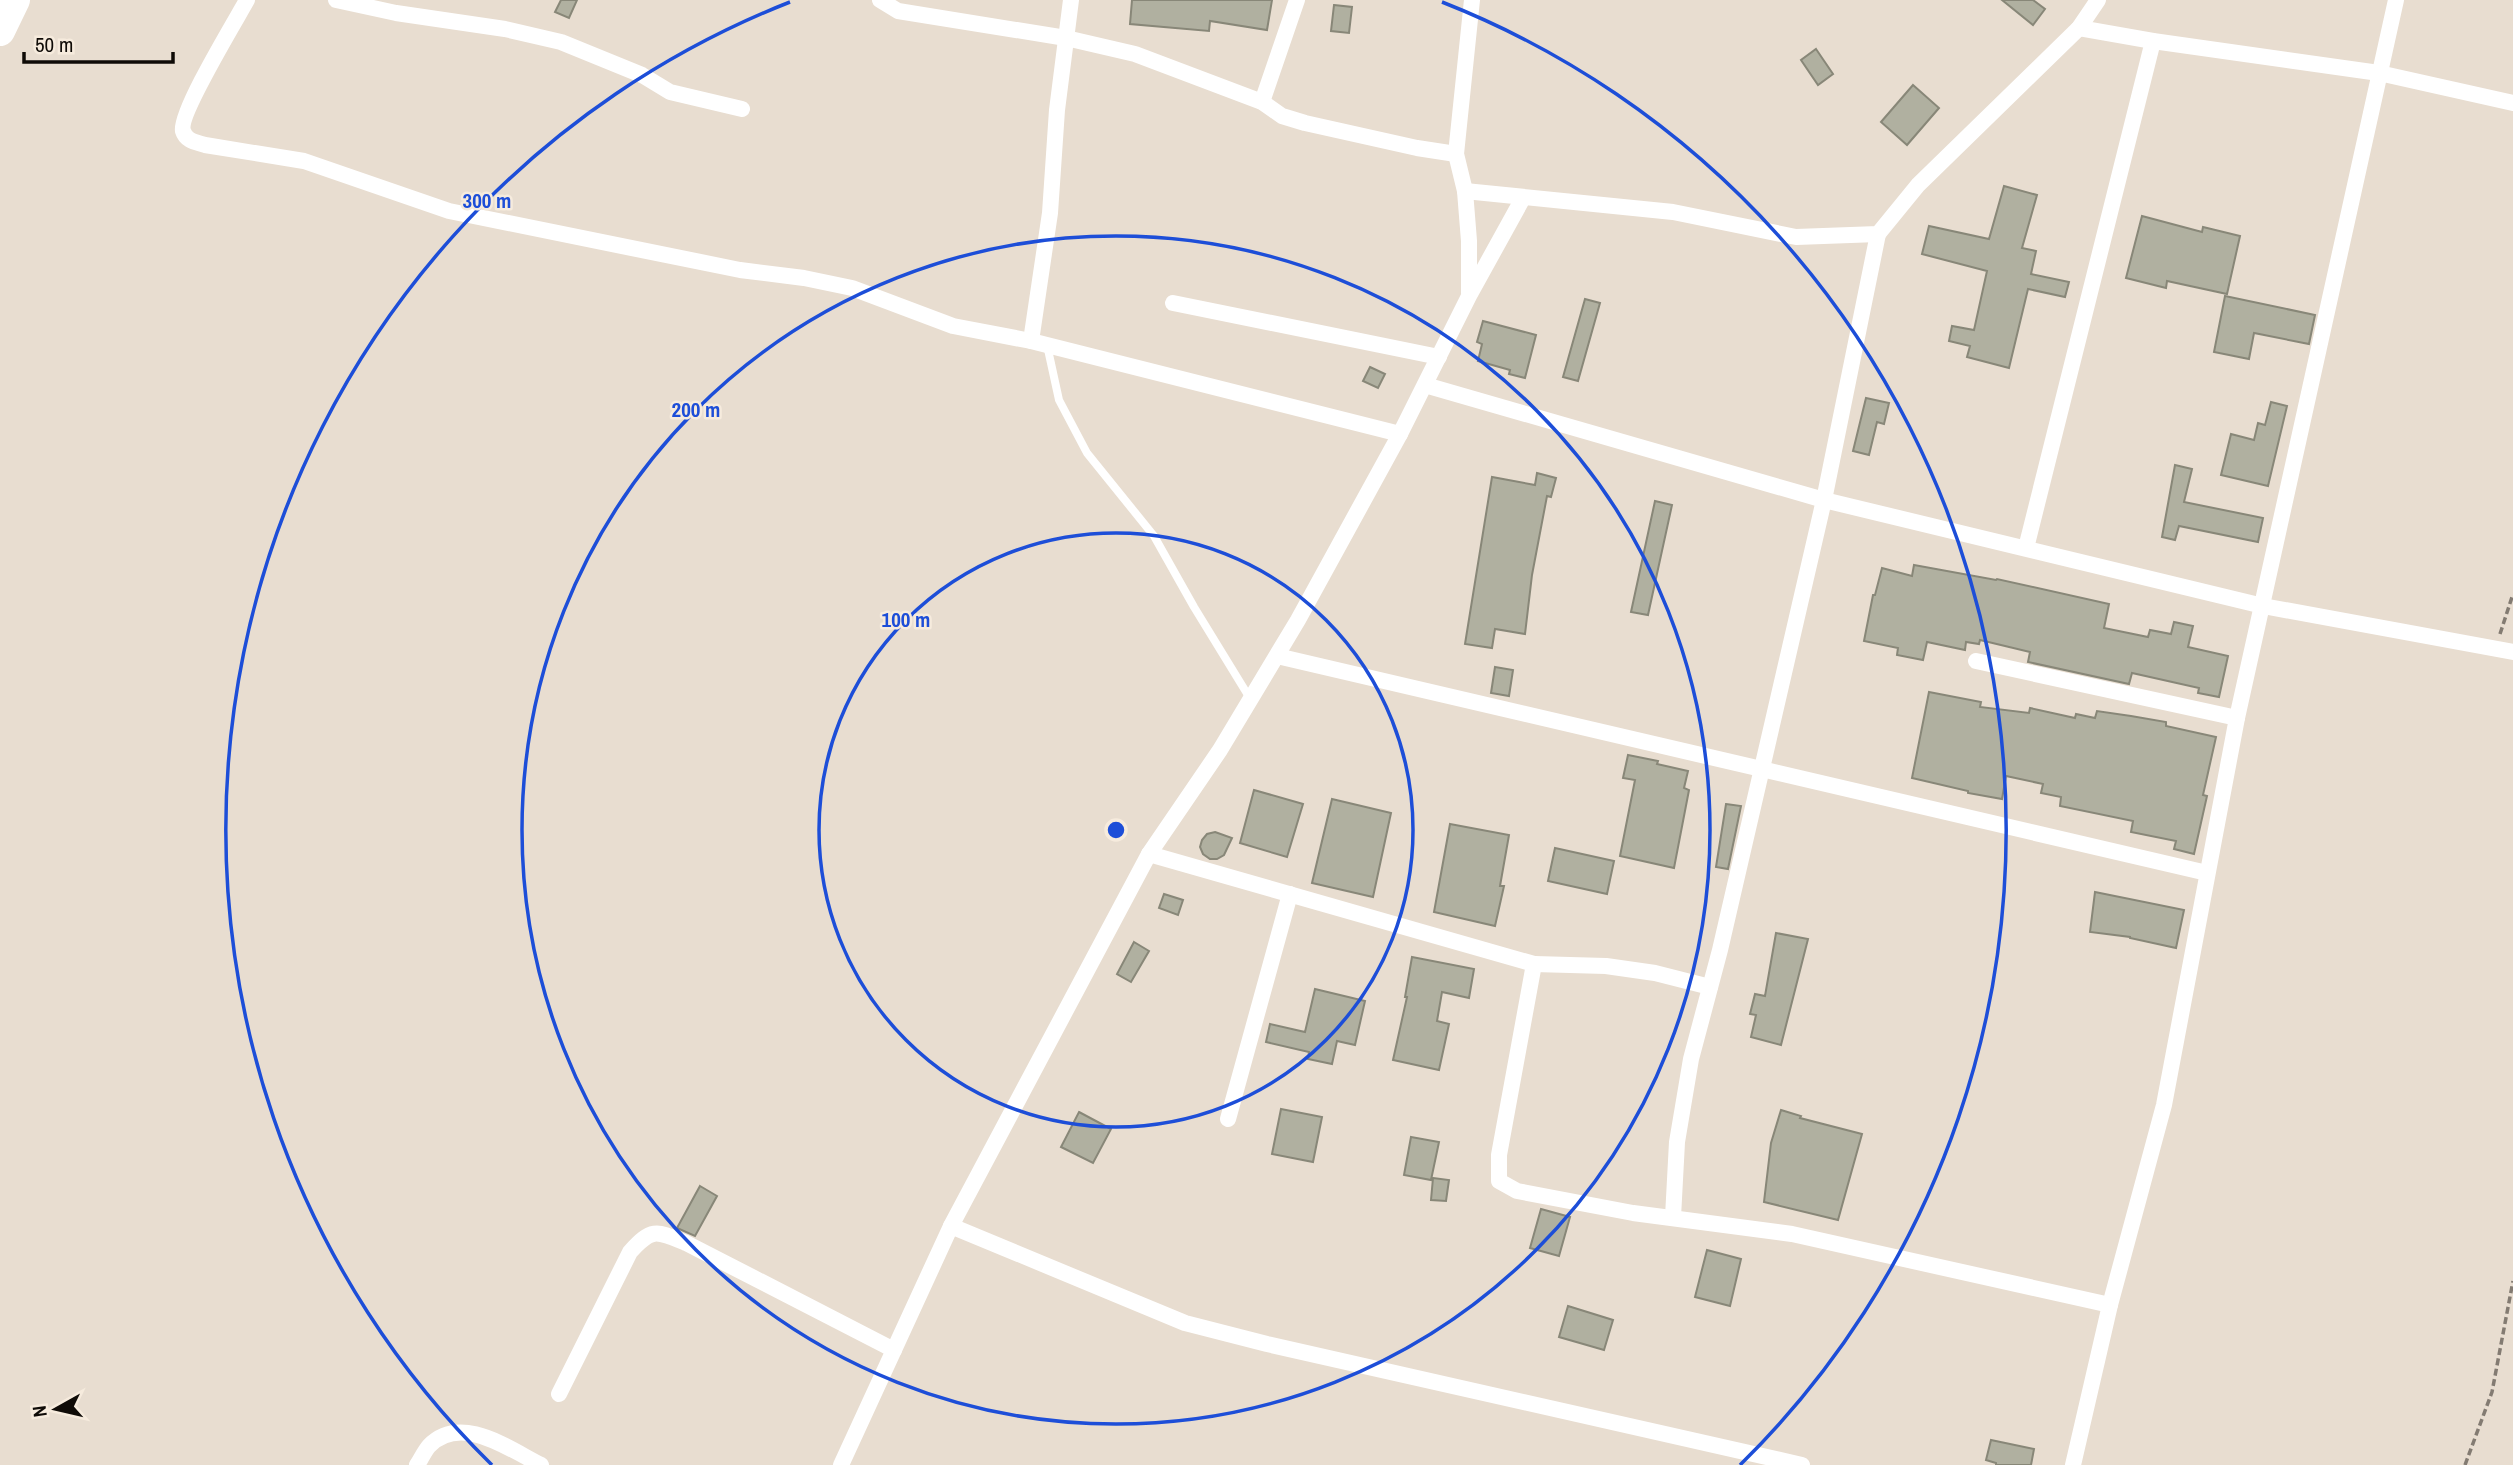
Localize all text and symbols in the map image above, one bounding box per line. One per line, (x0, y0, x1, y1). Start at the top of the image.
scale bar (24, 21, 173, 65)
text: 50 m (35, 30, 73, 59)
text: 300 m (463, 186, 511, 215)
text: 200 m (672, 395, 720, 424)
text: 100 m (882, 605, 930, 634)
centre of rings (1104, 818, 1128, 842)
north arrow (21, 1374, 91, 1444)
text: N (26, 1404, 53, 1419)

